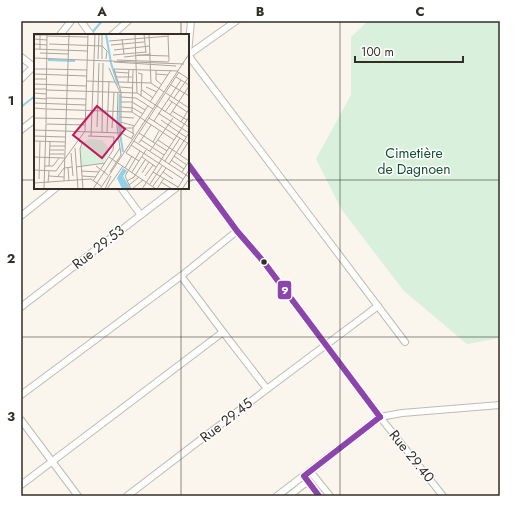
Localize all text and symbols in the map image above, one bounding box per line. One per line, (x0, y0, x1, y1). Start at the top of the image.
text: A (96, 2, 107, 21)
text: B (256, 2, 265, 21)
text: C (415, 2, 425, 21)
inset map (34, 34, 189, 189)
scale bar (355, 38, 463, 64)
text: 100 m (361, 43, 394, 61)
text: 1 (8, 91, 14, 110)
park label: Cimetière de Dagnoen (377, 143, 451, 179)
street label: Rue 29.53 (68, 220, 129, 274)
text: 2 (7, 249, 15, 268)
unlabelled marker (259, 257, 269, 267)
line badge: 9 (277, 280, 292, 300)
text: 9 (281, 282, 289, 298)
street label: Rue 29.45 (195, 393, 257, 447)
text: 3 (7, 407, 15, 426)
street label: Rue 29.40 (385, 425, 439, 487)

